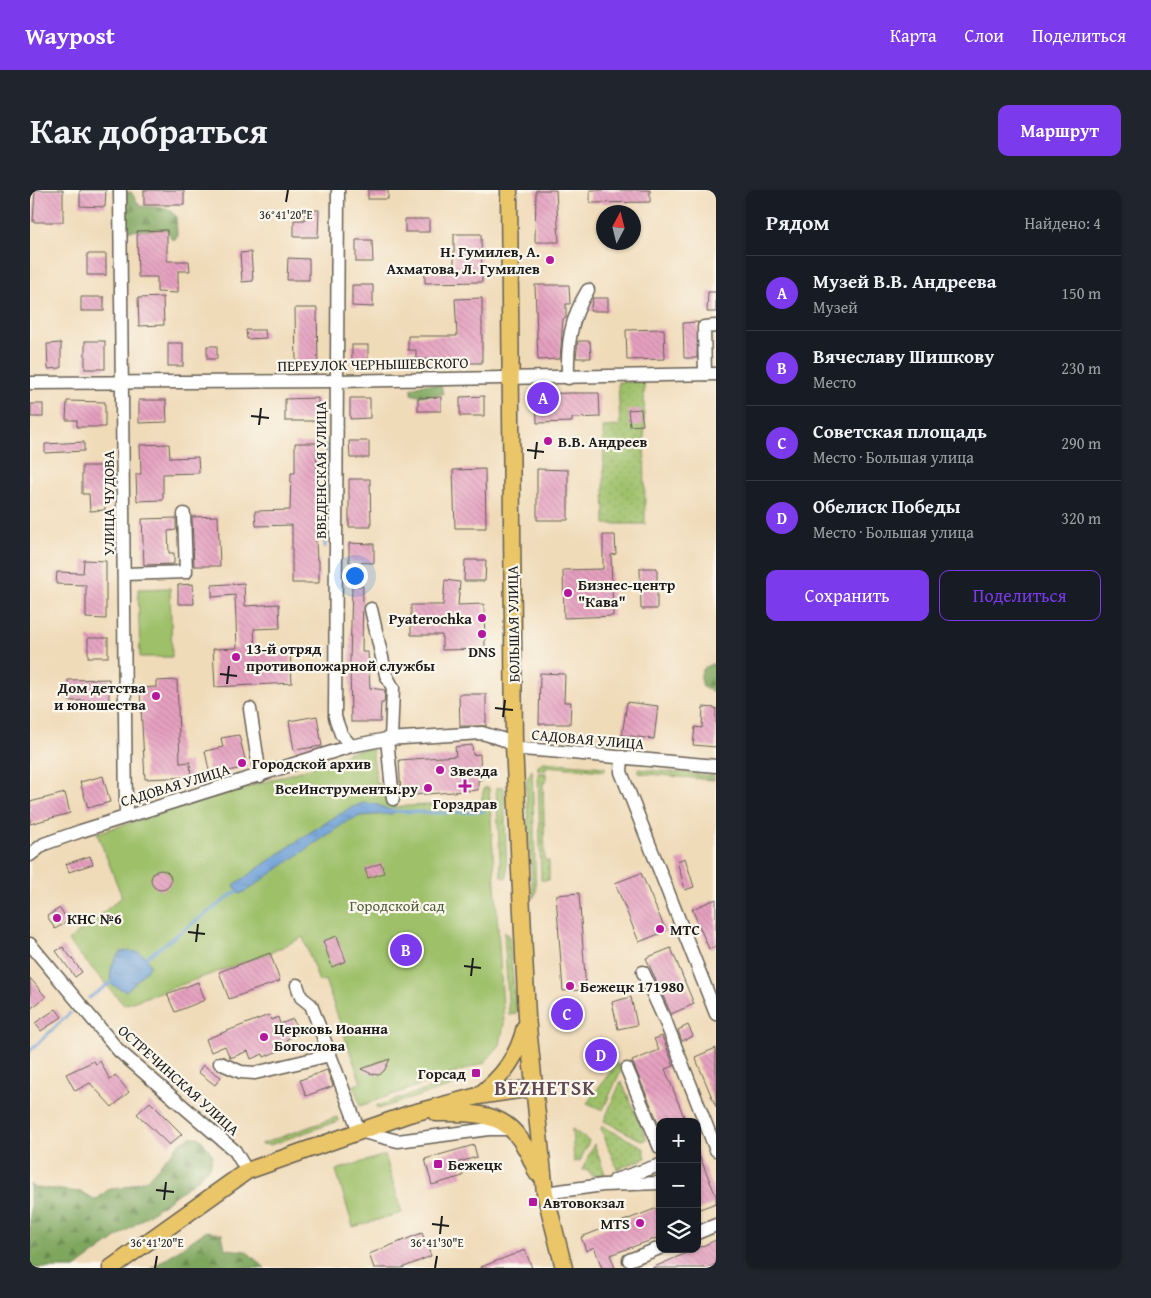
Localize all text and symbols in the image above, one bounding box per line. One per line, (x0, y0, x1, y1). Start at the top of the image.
text: Waypost (25, 18, 115, 53)
text: Карта (890, 22, 937, 49)
text: Слои (965, 22, 1004, 49)
text: Поделиться (1032, 22, 1126, 49)
text: Как добраться (30, 105, 268, 156)
button: Маршрут (998, 105, 1121, 156)
north arrow (596, 205, 641, 250)
text: 36°41'20"E (259, 206, 313, 223)
text: Рядом (766, 207, 829, 238)
text: Найдено: 4 (1024, 211, 1101, 235)
place label: Н. Гумилев, А. Ахматова, Л. Гумилев (386, 241, 540, 279)
marker: Н. Гумилев, А. Ахматова, Л. Гумилев (544, 254, 556, 266)
text: Музей В.В. Андреева (813, 267, 997, 295)
text: A (777, 281, 787, 305)
text: 150 m (1061, 281, 1101, 305)
text: Музей (813, 295, 858, 319)
text: Вячеславу Шишкову (813, 342, 994, 370)
street label: ПЕРЕУЛОК ЧЕРНЫШЕВСКОГО (277, 352, 469, 376)
text: B (777, 356, 787, 380)
text: 230 m (1061, 356, 1101, 380)
text: Место (813, 370, 856, 394)
pin: A (527, 379, 559, 417)
street label: ВВЕДЕНСКАЯ УЛИЦА (310, 401, 331, 539)
text: Советская площадь (813, 417, 987, 445)
place label: В.В. Андреев (558, 431, 648, 452)
text: C (777, 431, 787, 455)
text: 290 m (1061, 431, 1101, 455)
marker: В.В. Андреев (542, 435, 554, 447)
text: Место · Большая улица (813, 445, 974, 469)
street label: УЛИЦА ЧУДОВА (98, 450, 119, 556)
text: Обелиск Победы (813, 492, 960, 520)
text: D (777, 506, 787, 530)
text: 320 m (1061, 506, 1101, 530)
text: Место · Большая улица (813, 520, 974, 544)
your location (342, 563, 368, 589)
street label: БОЛЬШАЯ УЛИЦА (501, 565, 525, 683)
button: Сохранить (766, 570, 929, 621)
button: Поделиться (939, 570, 1101, 621)
place label: Бизнес-центр "Кава" (578, 574, 676, 612)
marker: Бизнес-центр "Кава" (562, 587, 574, 599)
place label: Pyaterochka (389, 608, 472, 629)
marker: Pyaterochka (476, 612, 488, 624)
marker: DNS (476, 628, 488, 640)
place label: 13-й отряд противопожарной службы (246, 638, 435, 676)
place label: DNS (468, 641, 496, 662)
marker: 13-й отряд противопожарной службы (230, 651, 242, 663)
place label: Дом детства и юношества (54, 677, 146, 715)
marker: Дом детства и юношества (150, 690, 162, 702)
street label: САДОВАЯ УЛИЦА (531, 724, 645, 754)
place label: Городской архив (252, 753, 371, 774)
marker: Городской архив (236, 757, 248, 769)
street label: САДОВАЯ УЛИЦА (118, 758, 232, 812)
place label: Звезда (450, 760, 498, 781)
marker: Звезда (434, 764, 446, 776)
place label: ВсеИнструменты.ру (275, 778, 418, 799)
marker: Горздрав (459, 780, 471, 792)
marker: ВсеИнструменты.ру (422, 782, 434, 794)
place label: Горздрав (433, 793, 497, 814)
park label: Городской сад (349, 895, 445, 916)
place label: КНС №6 (67, 908, 122, 929)
marker: КНС №6 (51, 912, 63, 924)
place label: МТС (670, 919, 700, 940)
marker: МТС (654, 923, 666, 935)
pin: B (390, 931, 422, 969)
place label: Бежецк 171980 (580, 976, 684, 997)
marker: Бежецк 171980 (564, 980, 576, 992)
pin: C (551, 995, 583, 1033)
place label: Церковь Иоанна Богослова (274, 1018, 388, 1056)
street label: ОСТРЕЧИНСКАЯ УЛИЦА (114, 1020, 244, 1140)
marker: Церковь Иоанна Богослова (258, 1031, 270, 1043)
pin: D (585, 1036, 617, 1074)
place label: Горсад (418, 1063, 466, 1084)
marker: Горсад (470, 1067, 482, 1079)
district label: BEZHETSK (494, 1073, 596, 1102)
map controls (656, 1118, 701, 1253)
button: + (656, 1118, 701, 1163)
place label: Бежецк (448, 1154, 502, 1175)
marker: Бежецк (432, 1158, 444, 1170)
button: − (656, 1163, 701, 1208)
place label: Автовокзал (543, 1192, 625, 1213)
marker: Автовокзал (527, 1196, 539, 1208)
button: layers (656, 1208, 701, 1253)
place label: MTS (600, 1213, 630, 1234)
marker: MTS (634, 1217, 646, 1229)
text: 36°41'20"E (130, 1234, 184, 1251)
text: 36°41'30"E (410, 1234, 464, 1251)

